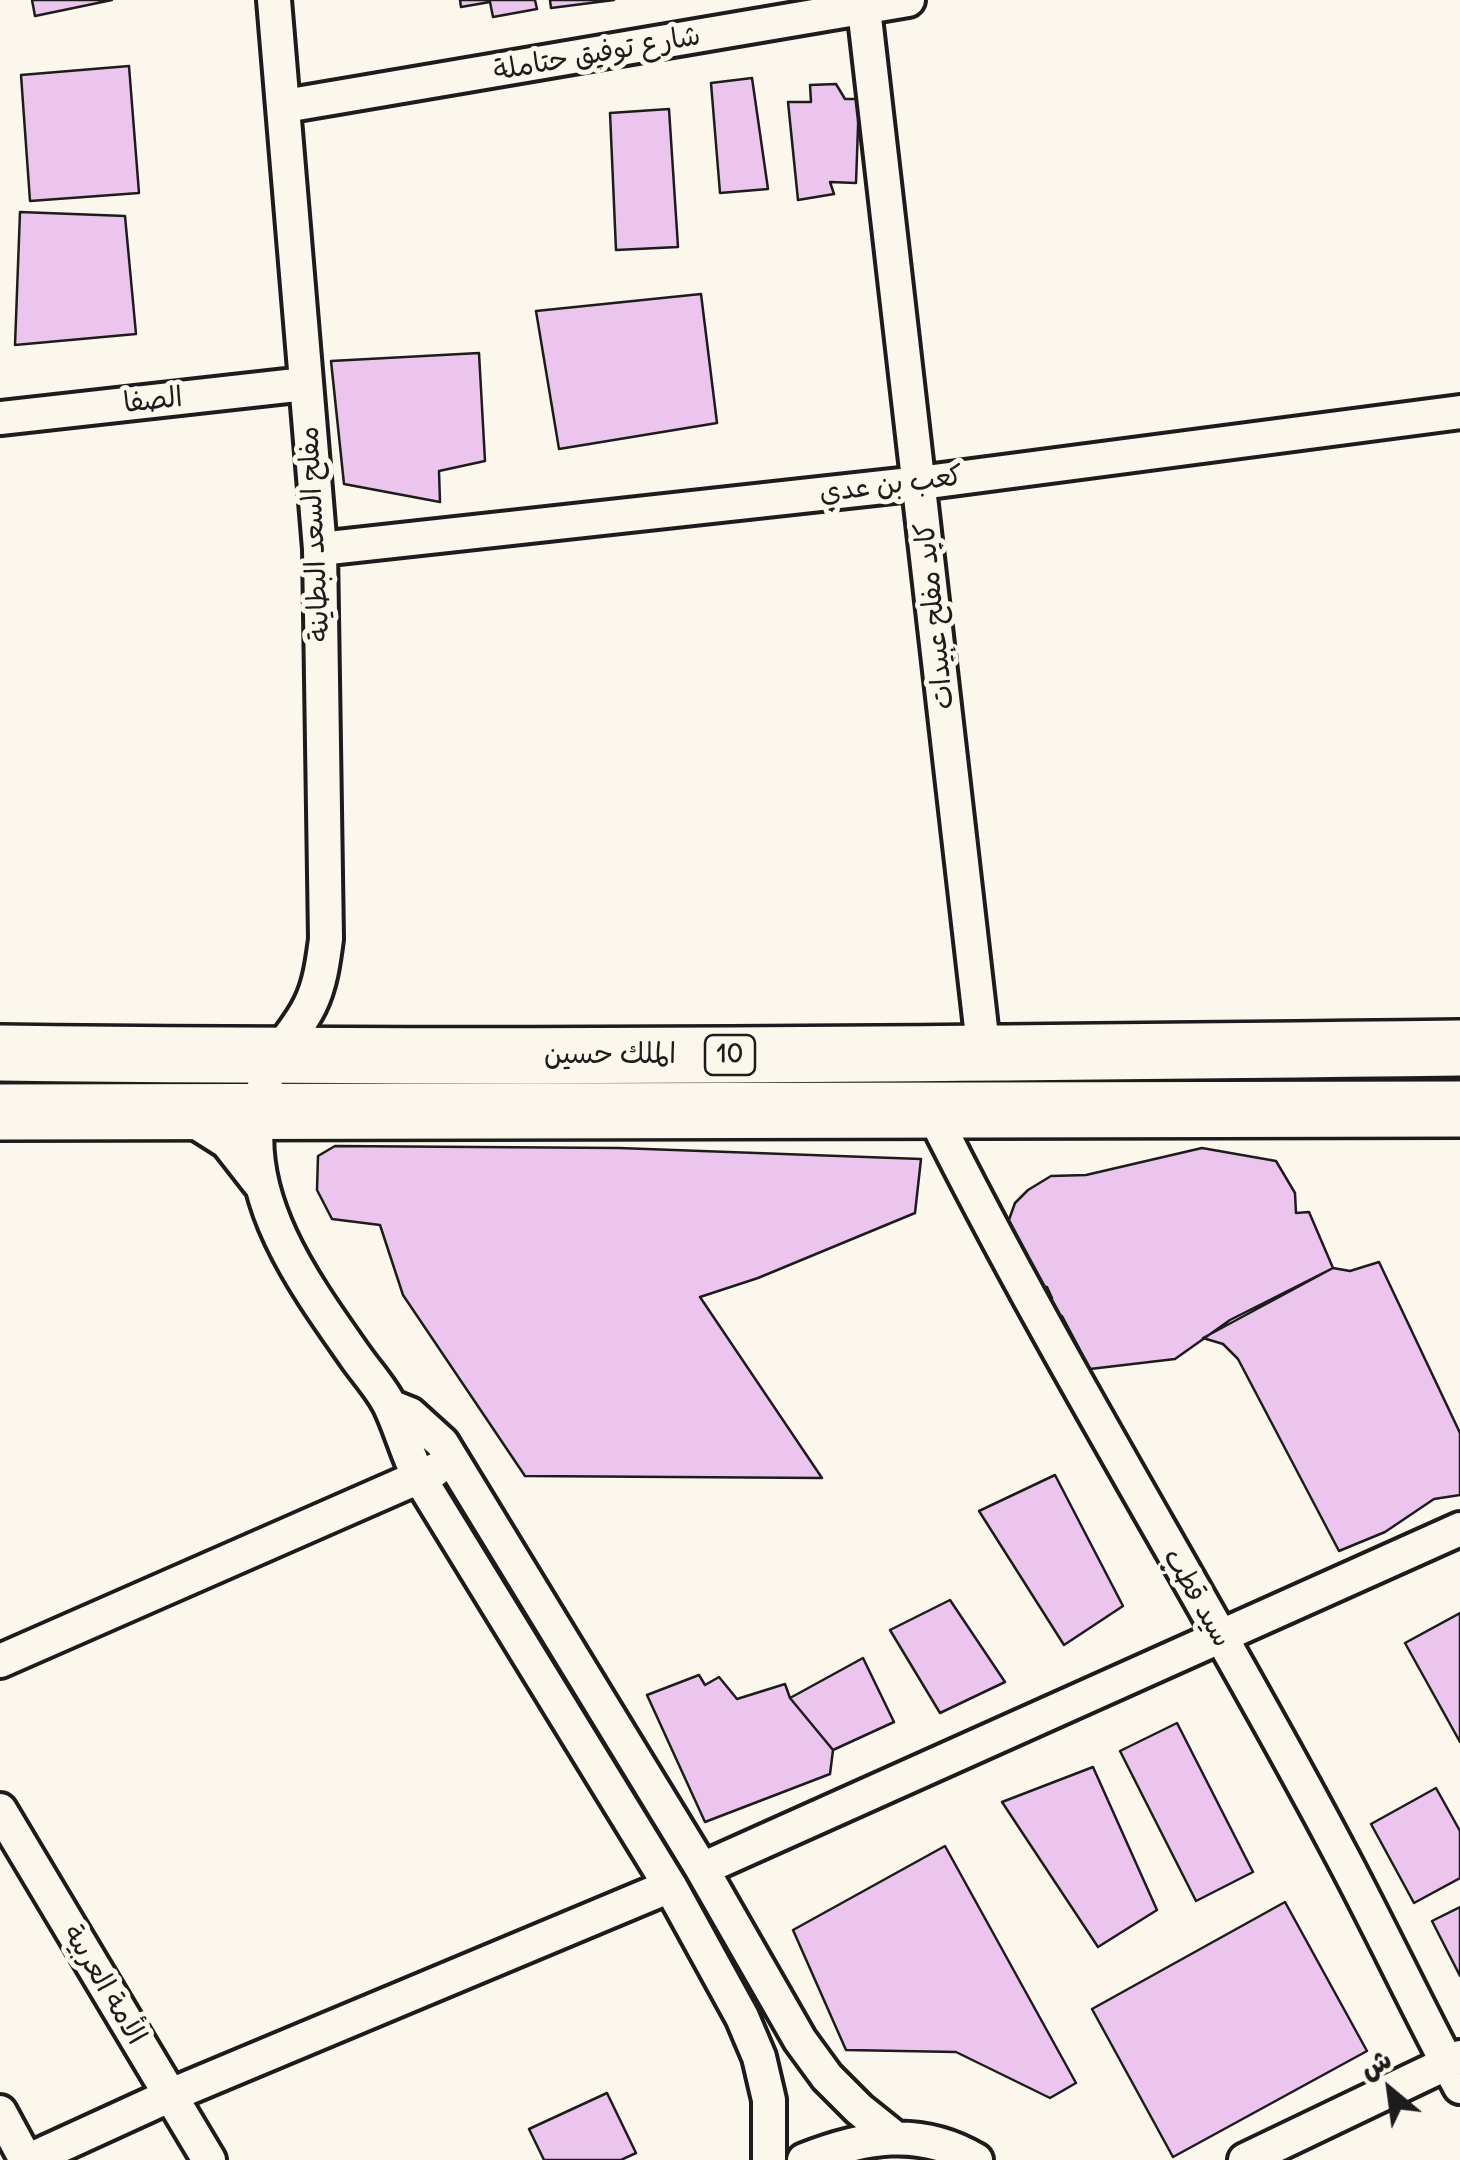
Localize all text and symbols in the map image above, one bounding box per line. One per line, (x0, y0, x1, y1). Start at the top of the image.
street label: شارع توفيق حتاملة (491, 19, 703, 89)
street label: الصفا (122, 381, 184, 421)
street label: مفلح السعد البطاينة (293, 425, 337, 643)
street label: كعب بن عدي (818, 460, 964, 510)
street label: كايد مفلح عبيدات (908, 521, 962, 711)
road number: 10 (705, 1035, 755, 1075)
street label: الملك حسين (544, 1038, 676, 1072)
street label: سيد قطب (1155, 1543, 1239, 1653)
street label: الأمة العربية (55, 1919, 153, 2051)
north arrow (1340, 2040, 1440, 2140)
text: ش (1353, 2041, 1398, 2087)

